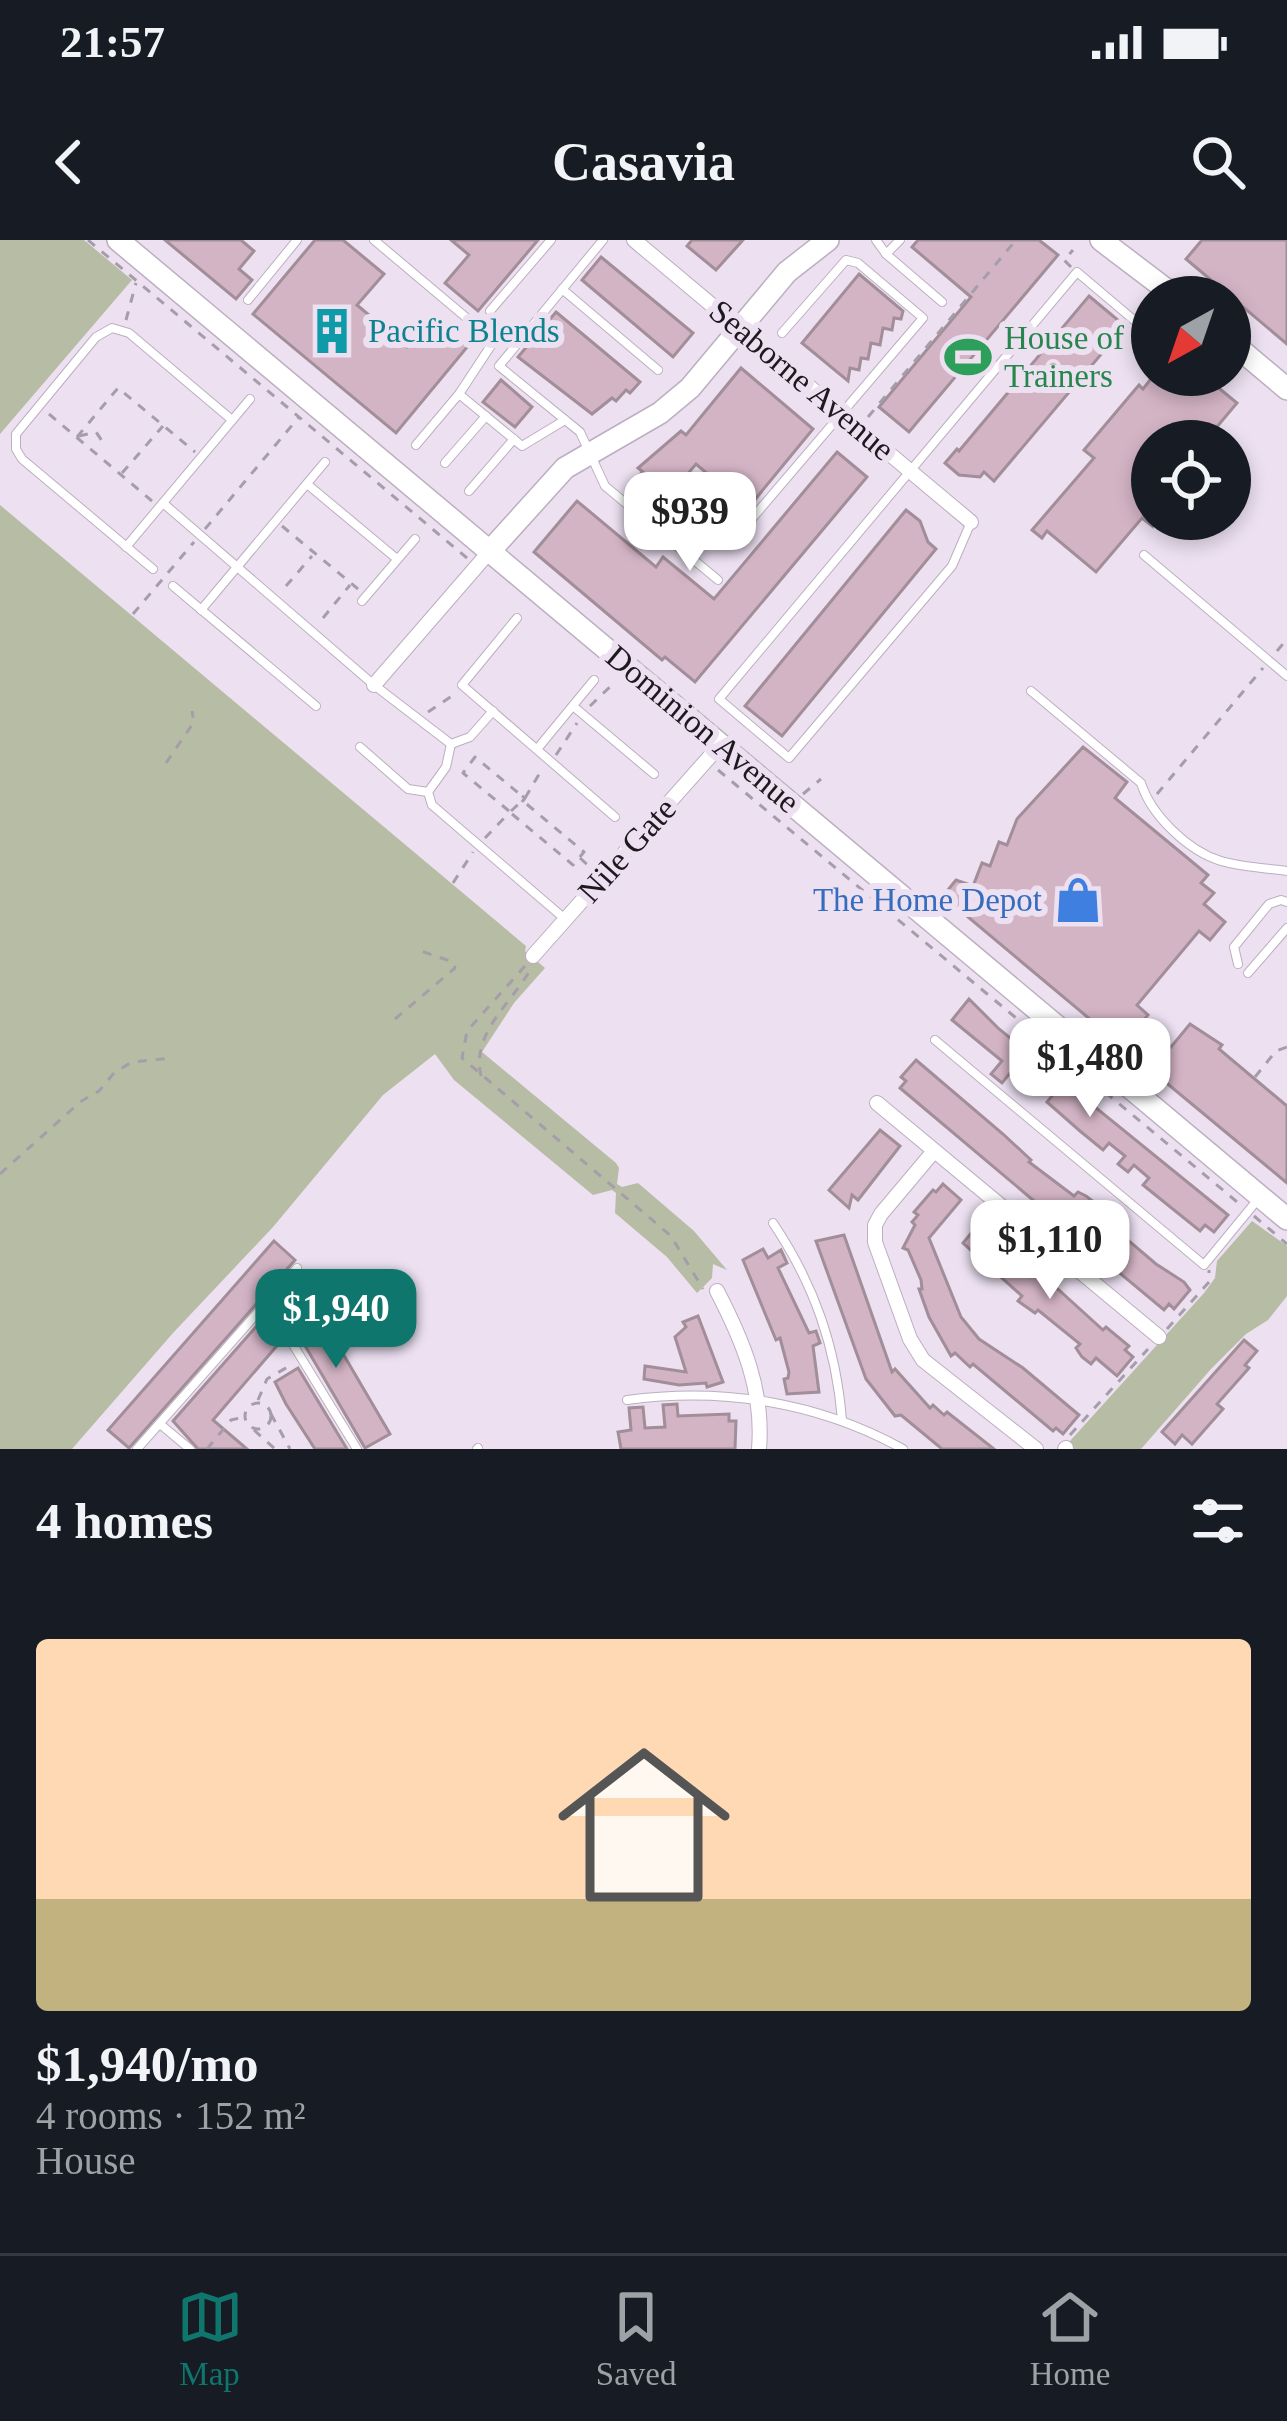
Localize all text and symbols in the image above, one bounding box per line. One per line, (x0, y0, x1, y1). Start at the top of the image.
text: 21:57 (60, 17, 165, 67)
icon: back (36, 129, 102, 195)
icon: search (1185, 129, 1251, 195)
text: Casavia (552, 132, 735, 192)
north arrow (1131, 276, 1251, 396)
map controls (1131, 276, 1251, 540)
street label: Seaborne Avenue (703, 292, 901, 468)
building icon: Pacific Blends (307, 306, 357, 356)
place label: Pacific Blends (368, 313, 560, 349)
place label: House of Trainers (1004, 320, 1124, 394)
sports icon: House of Trainers (943, 332, 993, 382)
button: locate (1131, 420, 1251, 540)
pin: $939 (619, 472, 761, 574)
text: $939 (651, 489, 729, 532)
street label: Dominion Avenue (599, 638, 807, 820)
street label: Nile Gate (571, 791, 683, 909)
shop icon: The Home Depot (1053, 875, 1103, 925)
place label: The Home Depot (813, 882, 1042, 918)
pin: $1,480 (992, 1018, 1188, 1120)
text: $1,480 (1036, 1035, 1144, 1078)
pin: $1,110 (952, 1200, 1148, 1302)
text: $1,110 (997, 1217, 1103, 1260)
pin: $1,940 (238, 1269, 434, 1371)
text: $1,940 (282, 1286, 390, 1329)
icon: filters (1185, 1488, 1251, 1554)
text: 4 homes (36, 1493, 213, 1549)
icon: home (536, 1717, 752, 1933)
text: $1,940/mo (36, 2036, 258, 2092)
text: 4 rooms · 152 m² (36, 2094, 306, 2137)
text: House (36, 2139, 136, 2182)
tab: Map (177, 2284, 243, 2393)
tab: Saved (596, 2284, 676, 2393)
tab: Home (1030, 2284, 1110, 2393)

